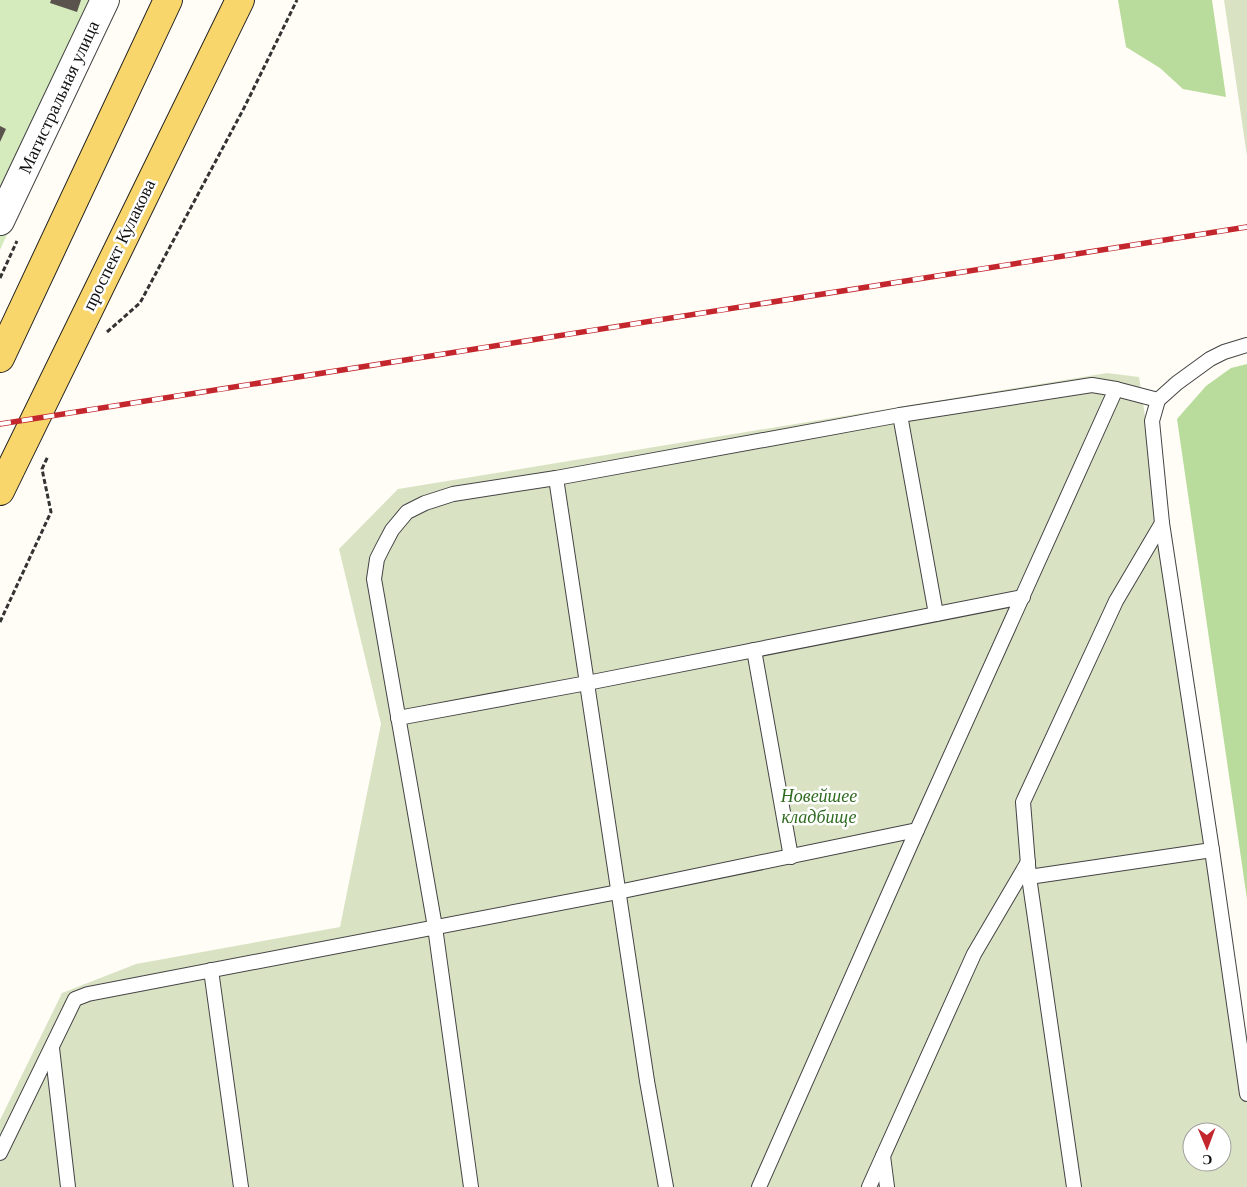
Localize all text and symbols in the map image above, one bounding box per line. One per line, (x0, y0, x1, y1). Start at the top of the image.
street label: Магистральная улица (15, 17, 103, 177)
street label: проспект Кулакова (79, 176, 159, 314)
park label: Новейшее кладбище (780, 786, 857, 827)
north arrow (1182, 1122, 1232, 1172)
text: С (1202, 1152, 1212, 1167)

